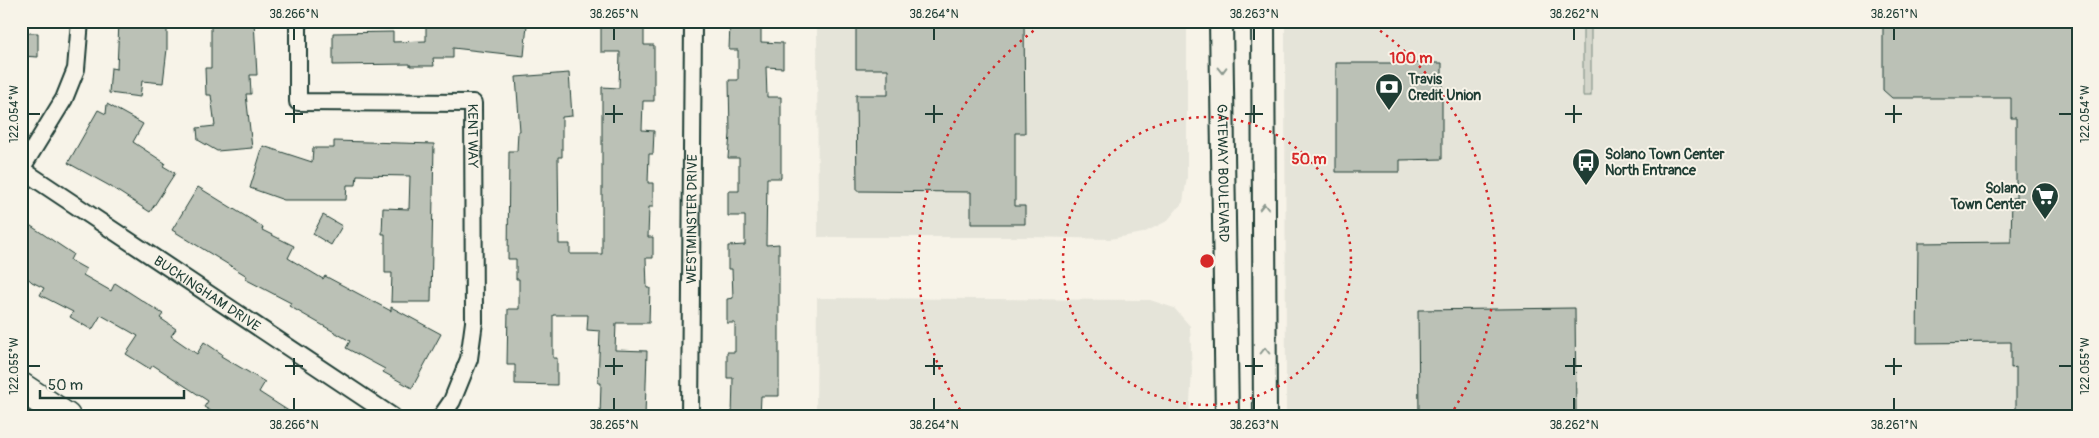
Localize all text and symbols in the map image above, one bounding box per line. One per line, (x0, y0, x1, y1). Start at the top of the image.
text: 38.266°N (269, 7, 319, 22)
text: 38.265°N (590, 7, 638, 22)
text: 38.264°N (909, 7, 959, 22)
text: 38.263°N (1229, 7, 1279, 22)
text: 38.262°N (1549, 7, 1599, 22)
text: 38.261°N (1870, 7, 1918, 22)
text: 100 m (1390, 49, 1432, 68)
one-way arrow (1217, 66, 1227, 74)
place label: Travis Credit Union (1407, 71, 1481, 104)
bank icon: Travis Credit Union (1374, 72, 1404, 111)
text: 122.054°W (7, 85, 22, 143)
text: 122.054°W (2078, 85, 2093, 143)
street label: KENT WAY (464, 104, 481, 168)
street label: GATEWAY BOULEVARD (1213, 104, 1232, 242)
place label: Solano Town Center North Entrance (1605, 146, 1725, 179)
bus stop icon: Solano Town Center North Entrance (1571, 147, 1601, 186)
text: 50 m (1292, 150, 1326, 169)
street label: WESTMINSTER DRIVE (683, 154, 701, 284)
place label: Solano Town Center (1949, 180, 2027, 213)
supermarket icon: Solano Town Center (2030, 181, 2060, 220)
one-way arrow (1259, 203, 1269, 210)
street label: BUCKINGHAM DRIVE (151, 252, 264, 335)
centre of rings (1198, 252, 1216, 270)
text: 122.055°W (7, 337, 22, 395)
text: 122.055°W (2078, 337, 2093, 395)
one-way arrow (1260, 346, 1270, 354)
scale bar (40, 368, 184, 400)
text: 50 m (48, 376, 83, 395)
text: 38.266°N (269, 418, 319, 433)
text: 38.265°N (590, 418, 638, 433)
text: 38.264°N (909, 418, 959, 433)
text: 38.263°N (1229, 418, 1279, 433)
text: 38.262°N (1549, 418, 1599, 433)
text: 38.261°N (1870, 418, 1918, 433)

